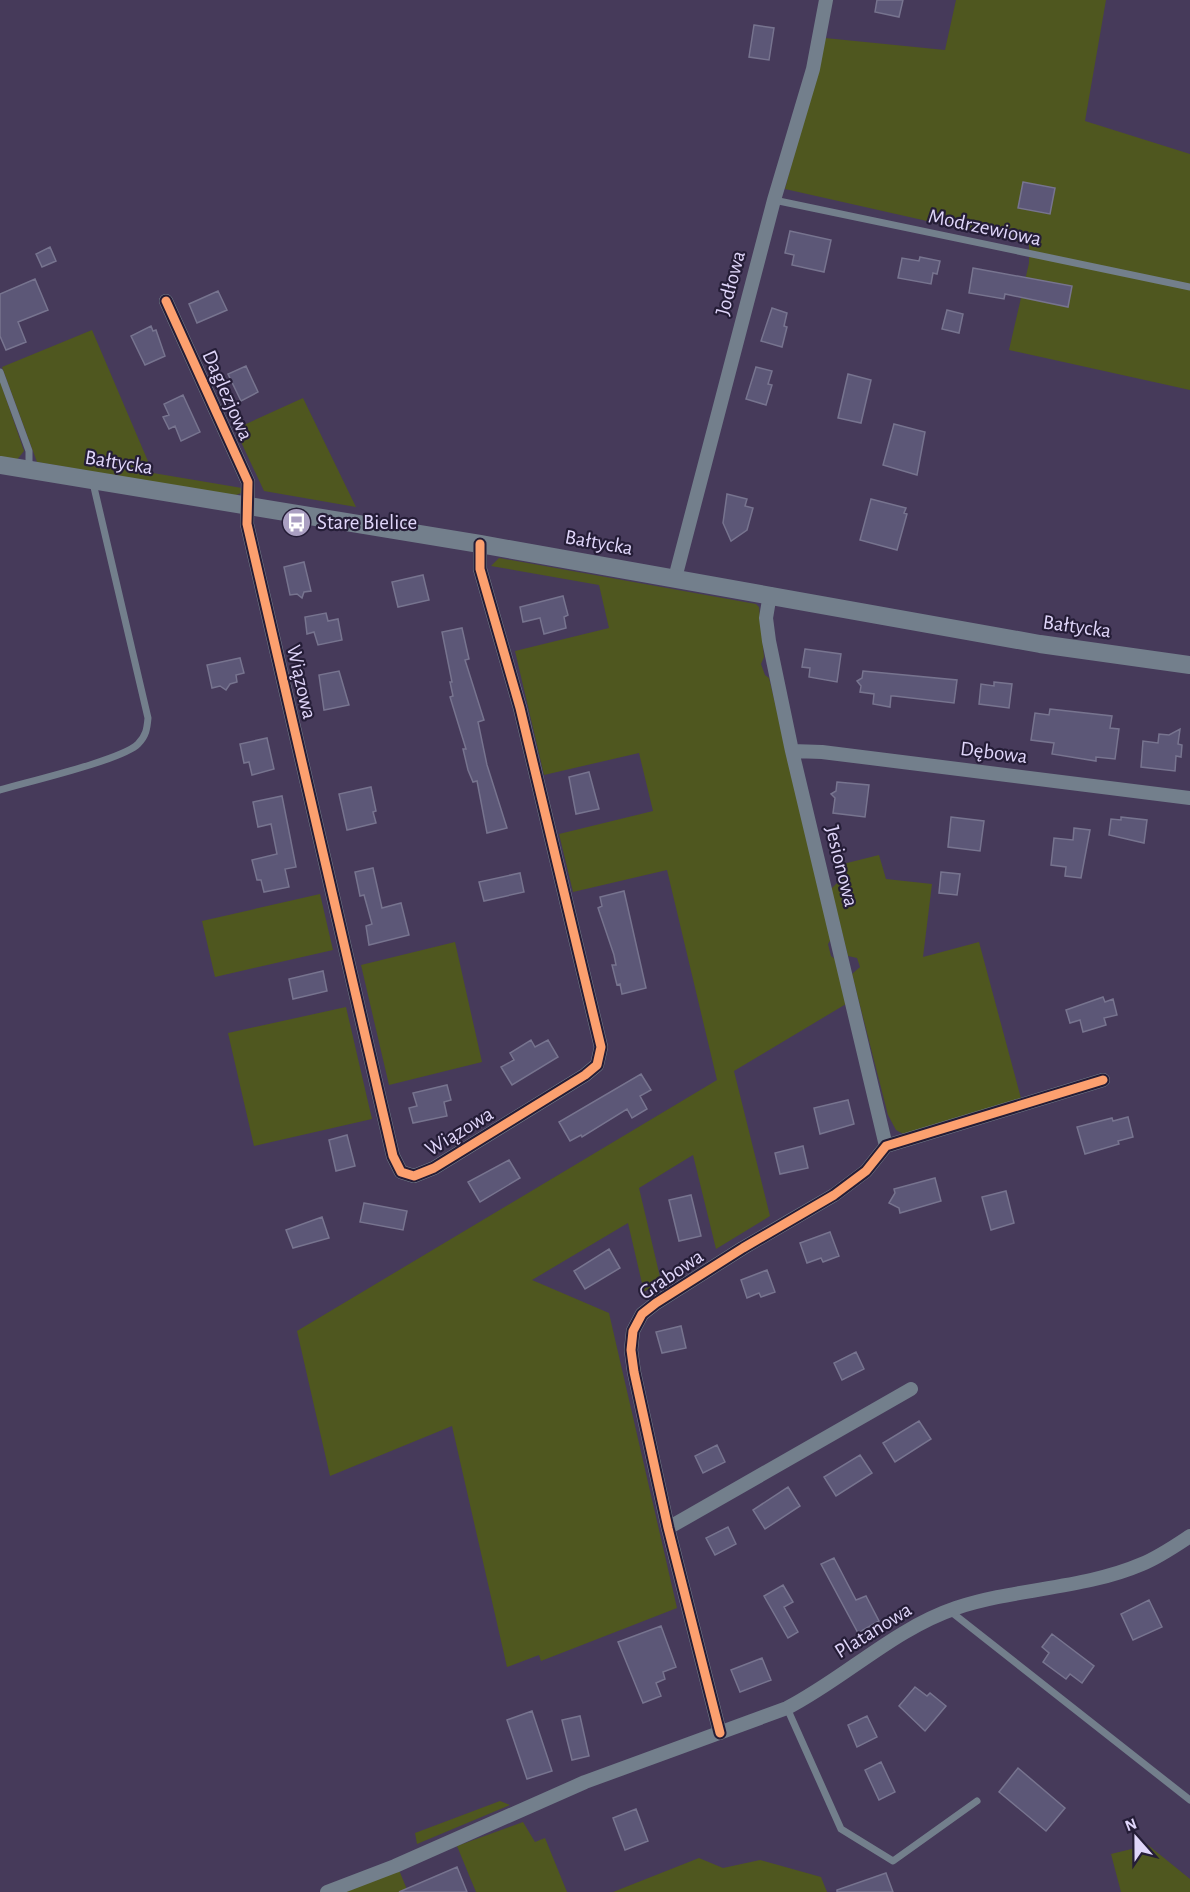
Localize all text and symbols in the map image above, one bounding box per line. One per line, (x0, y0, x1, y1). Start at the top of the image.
street label: Modrzewiowa (927, 205, 1044, 250)
street label: Jodłowa (712, 248, 749, 318)
street label: Daglezjowa (198, 347, 257, 444)
street label: Bałtycka (83, 447, 155, 478)
bus stop icon: Stare Bielice (280, 506, 312, 538)
place label: Stare Bielice (317, 512, 417, 533)
street label: Bałtycka (563, 526, 635, 559)
street label: Bałtycka (1041, 611, 1113, 642)
street label: Wiązowa (283, 643, 320, 722)
street label: Dębowa (959, 738, 1029, 767)
street label: Jesionowa (821, 823, 862, 909)
street label: Wiązowa (422, 1103, 497, 1160)
street label: Grabowa (635, 1245, 708, 1303)
street label: Platanowa (831, 1598, 916, 1662)
north arrow (1106, 1808, 1166, 1868)
text: N (1123, 1815, 1139, 1834)

